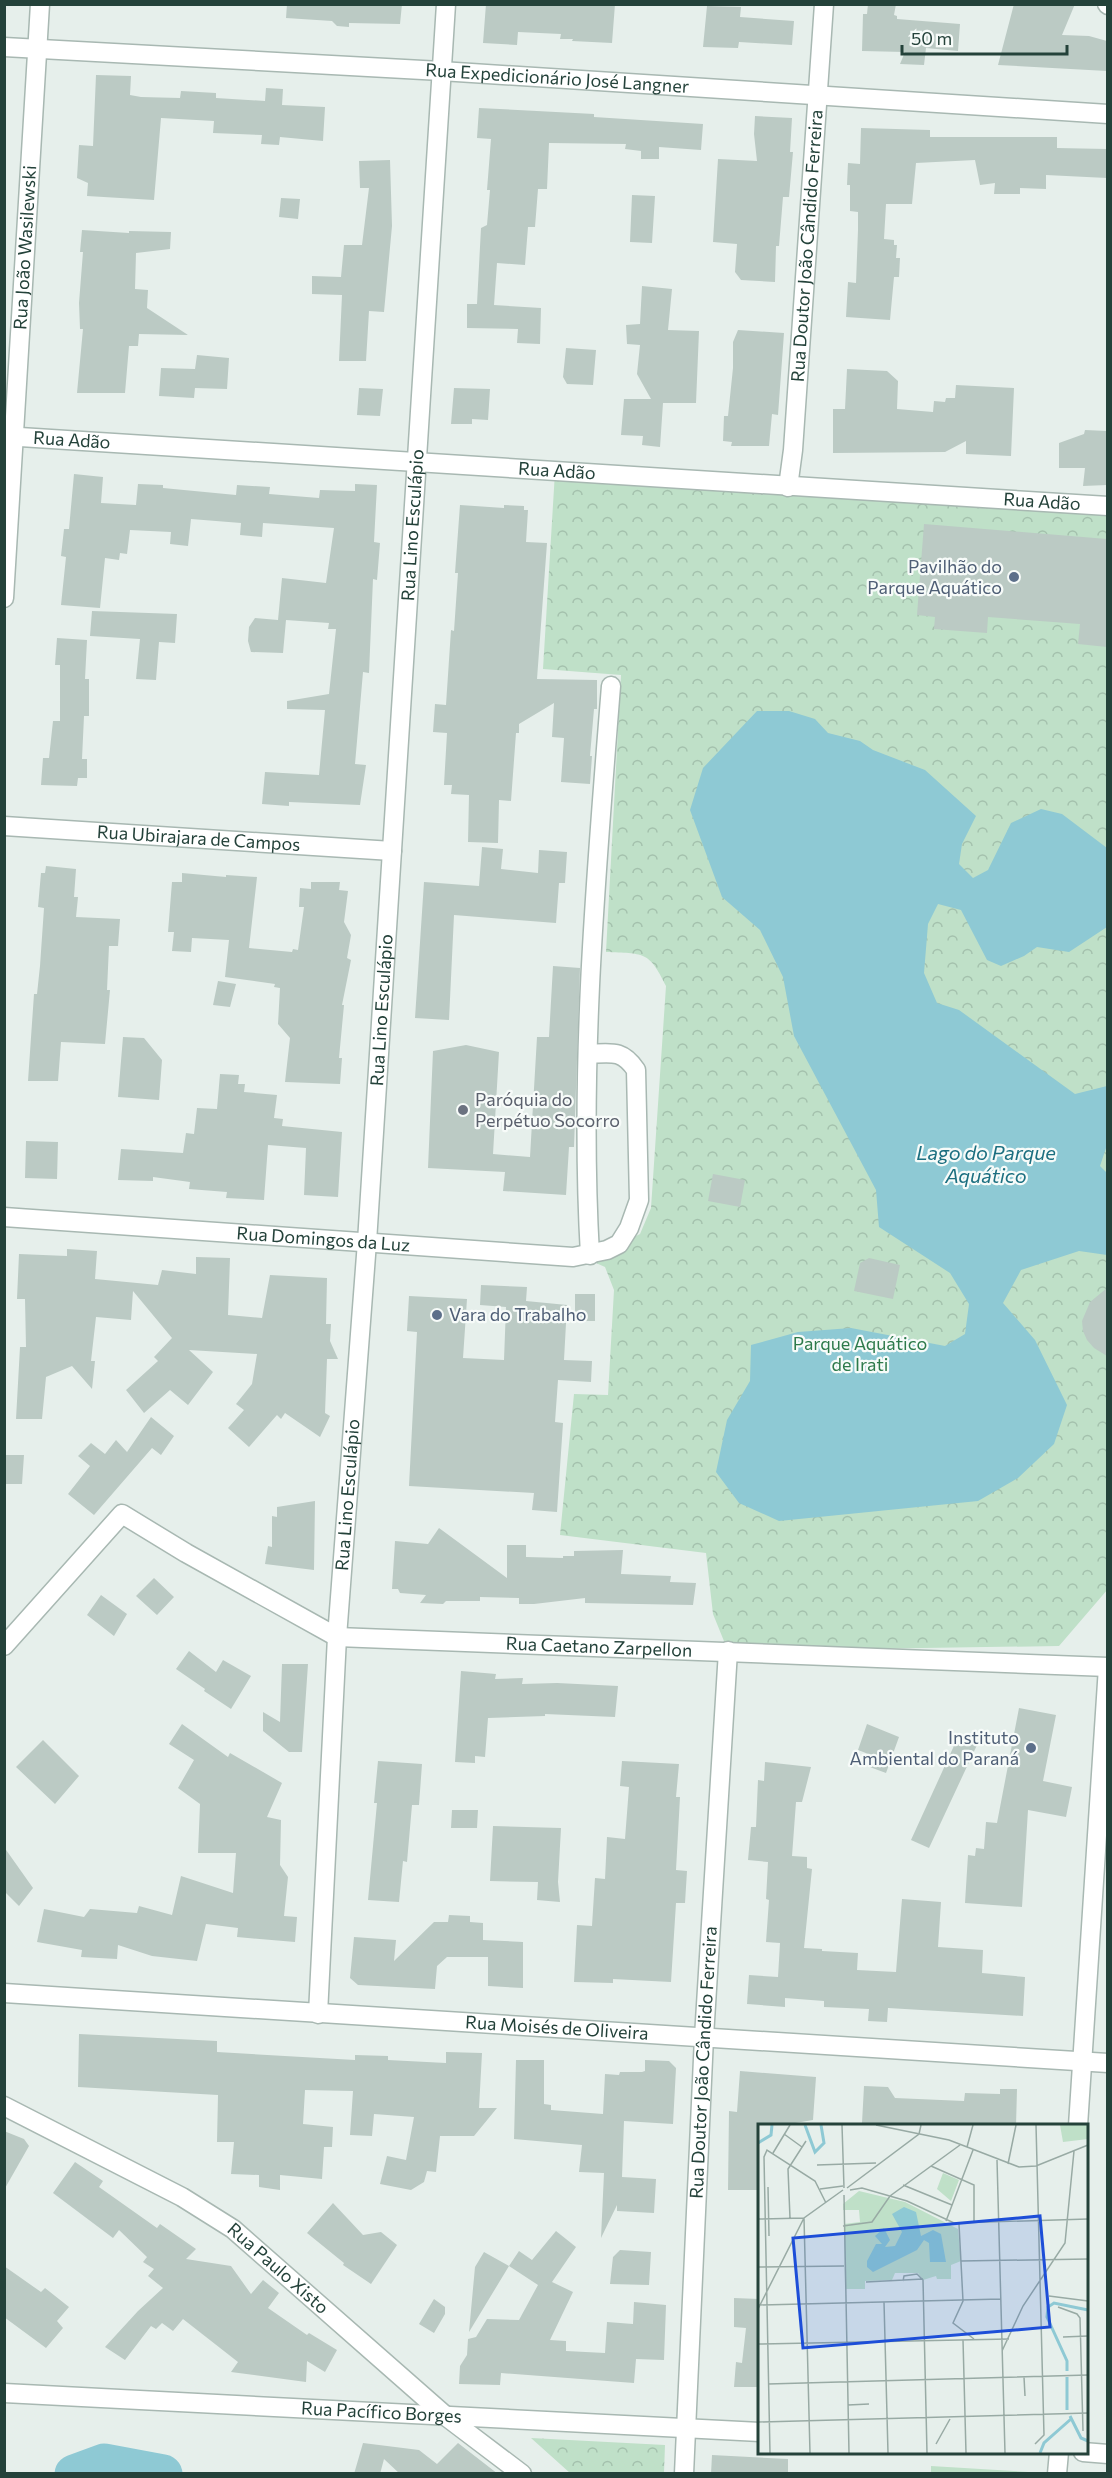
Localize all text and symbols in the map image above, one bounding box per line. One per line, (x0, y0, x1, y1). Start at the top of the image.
scale bar (902, 18, 1067, 56)
text: 50 m (911, 27, 952, 49)
street label: Rua Expedicionário José Langner (425, 58, 690, 97)
street label: Rua Doutor João Cândido Ferreira (786, 109, 827, 383)
street label: Rua João Wasilewski (8, 165, 40, 331)
street label: Rua Adão (33, 426, 111, 453)
street label: Rua Lino Esculápio (396, 448, 428, 602)
street label: Rua Adão (518, 457, 596, 483)
street label: Rua Adão (1003, 487, 1081, 514)
place label: Pavilhão do Parque Aquático (867, 555, 1002, 598)
marker: Pavilhão do Parque Aquático (1007, 570, 1021, 584)
street label: Rua Ubirajara de Campos (96, 820, 301, 855)
street label: Rua Lino Esculápio (365, 933, 397, 1087)
place label: Paróquia do Perpétuo Socorro (475, 1088, 620, 1131)
marker: Paróquia do Perpétuo Socorro (456, 1103, 470, 1117)
water label: Lago do Parque Aquático (916, 1140, 1056, 1187)
street label: Rua Domingos da Luz (236, 1221, 411, 1256)
place label: Vara do Trabalho (449, 1303, 586, 1325)
marker: Vara do Trabalho (430, 1308, 444, 1322)
park label: Parque Aquático de Irati (793, 1332, 927, 1375)
street label: Rua Lino Esculápio (330, 1418, 364, 1572)
street label: Rua Caetano Zarpellon (505, 1632, 693, 1661)
place label: Instituto Ambiental do Paraná (850, 1726, 1019, 1769)
marker: Instituto Ambiental do Paraná (1024, 1741, 1038, 1755)
street label: Rua Doutor João Cândido Ferreira (685, 1925, 721, 2199)
street label: Rua Moisés de Oliveira (465, 2010, 649, 2044)
inset map (758, 2124, 1088, 2454)
street label: Rua Paulo Xisto (223, 2217, 334, 2318)
street label: Rua Pacífico Borges (301, 2396, 462, 2427)

